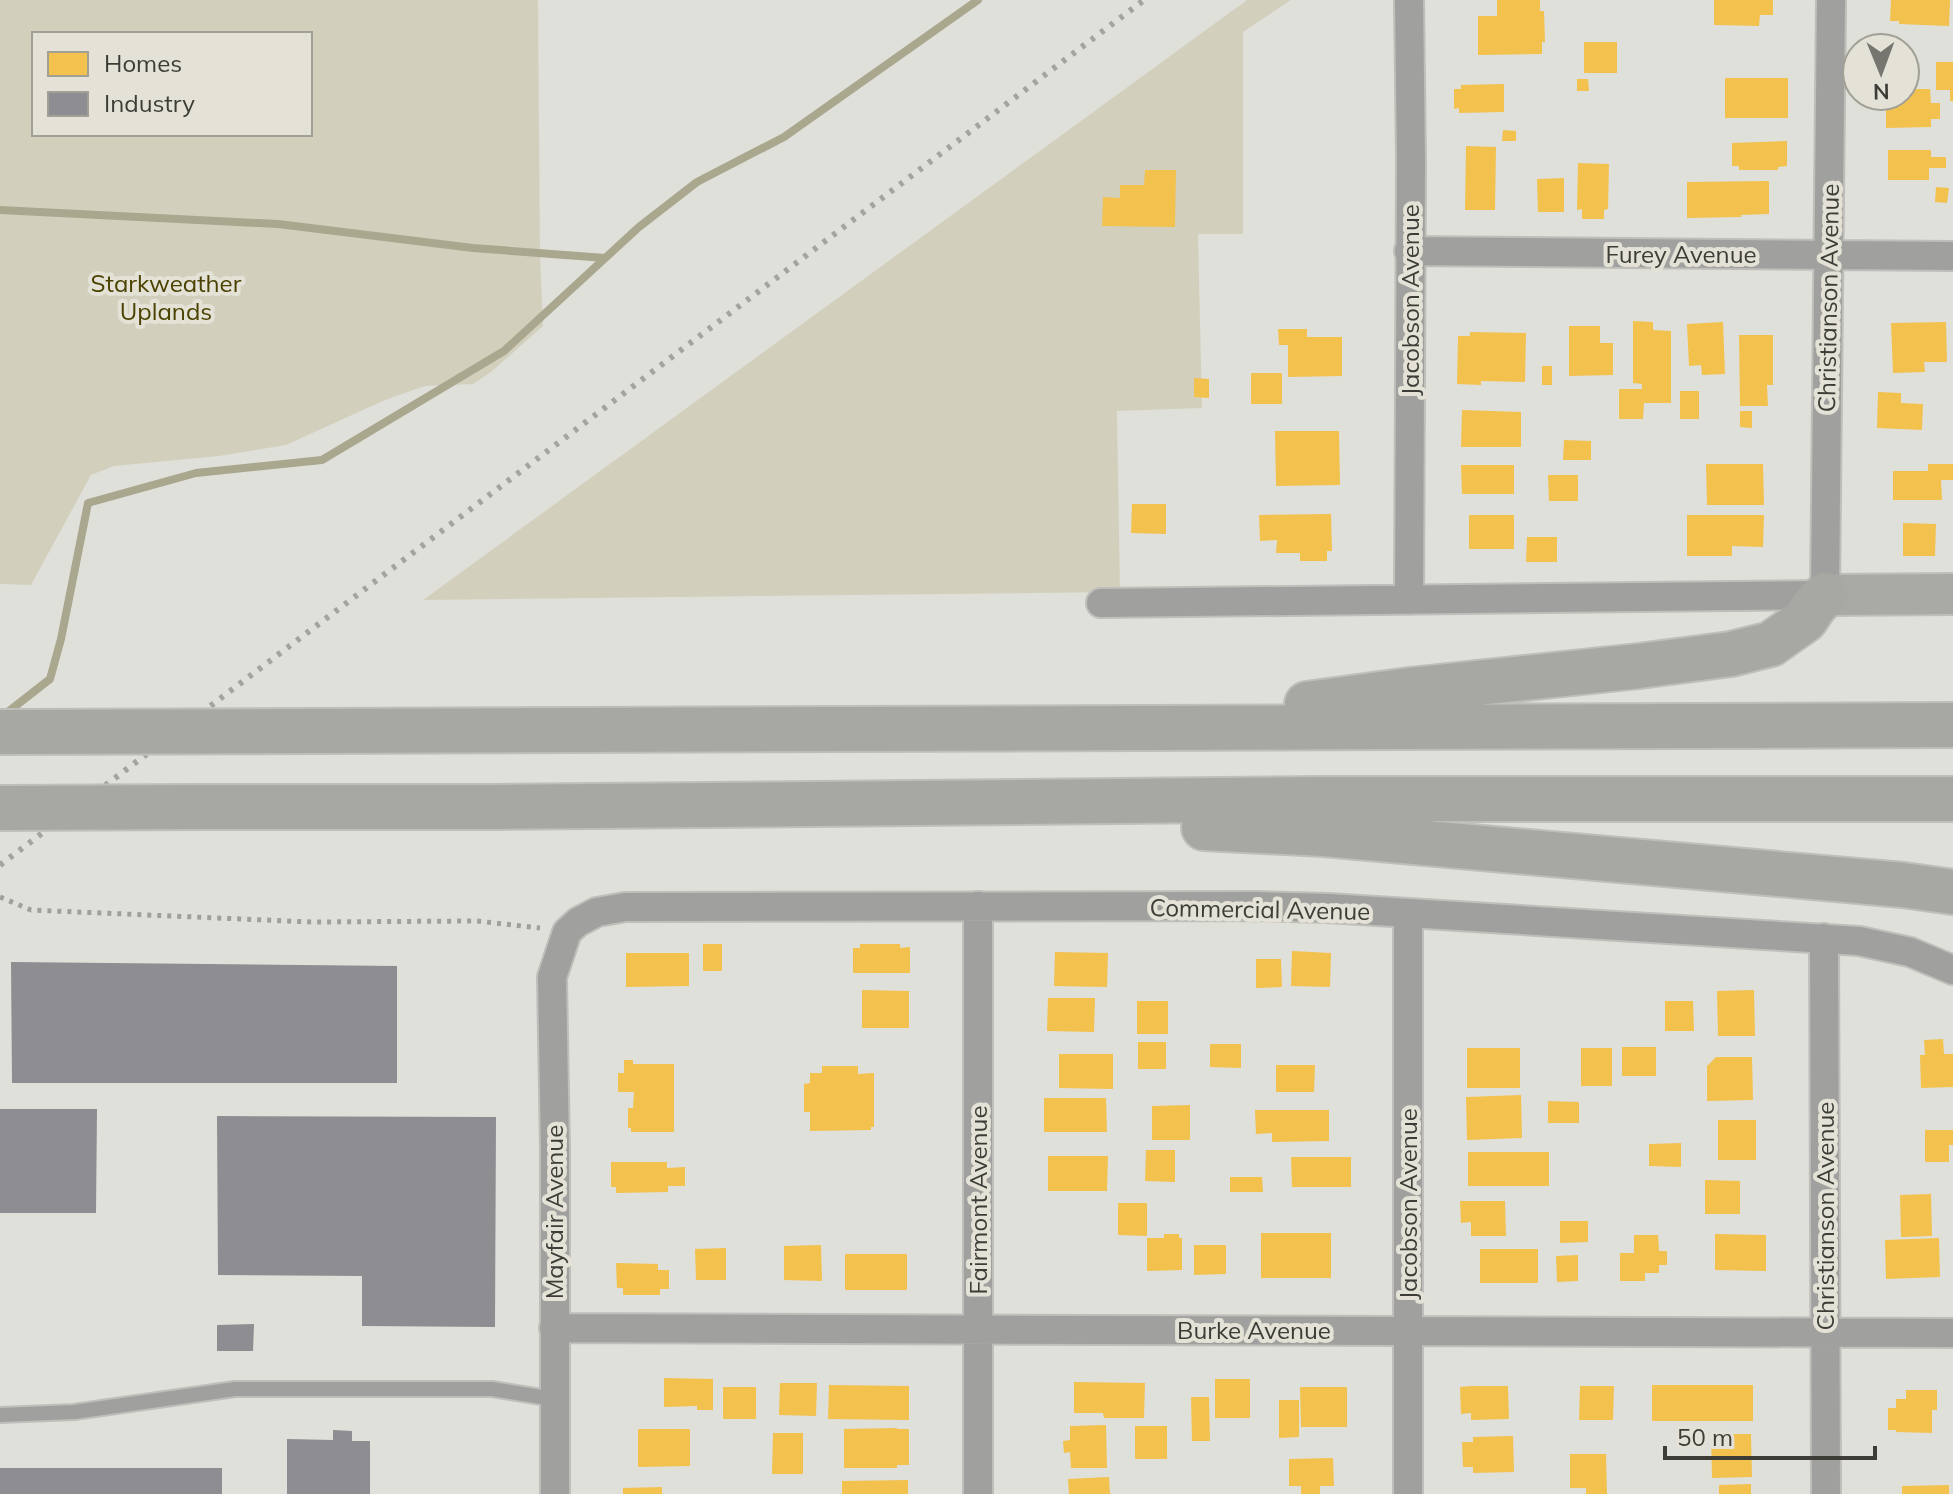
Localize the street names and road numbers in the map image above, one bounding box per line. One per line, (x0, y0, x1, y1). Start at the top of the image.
street label: Christianson Avenue (1811, 183, 1845, 413)
street label: Jacobson Avenue (1395, 204, 1425, 396)
street label: Furey Avenue (1605, 239, 1757, 269)
street label: Commercial Avenue (1149, 892, 1371, 926)
street label: Christianson Avenue (1810, 1102, 1840, 1330)
street label: Fairmont Avenue (963, 1106, 993, 1294)
street label: Jacobson Avenue (1393, 1108, 1423, 1300)
street label: Mayfair Avenue (539, 1125, 569, 1299)
street label: Burke Avenue (1177, 1315, 1331, 1345)

